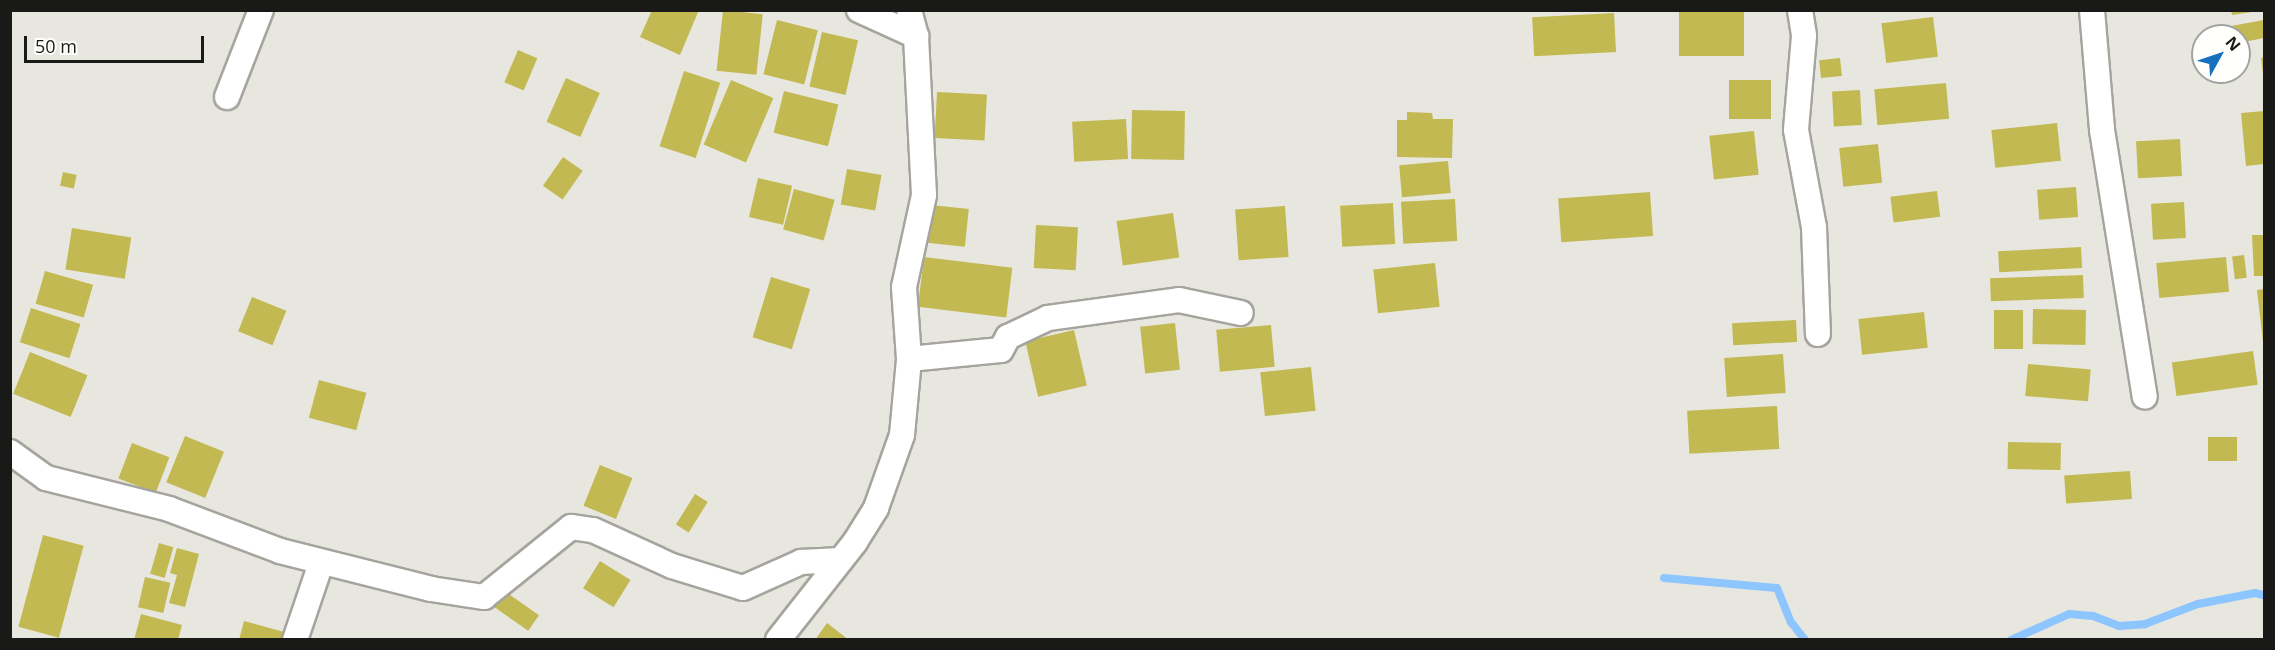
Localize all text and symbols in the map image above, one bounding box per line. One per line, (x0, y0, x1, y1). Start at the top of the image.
scale bar (27, 24, 207, 62)
north arrow (2191, 24, 2251, 84)
text: N (2221, 32, 2246, 56)
text: 50 m (35, 34, 77, 58)

